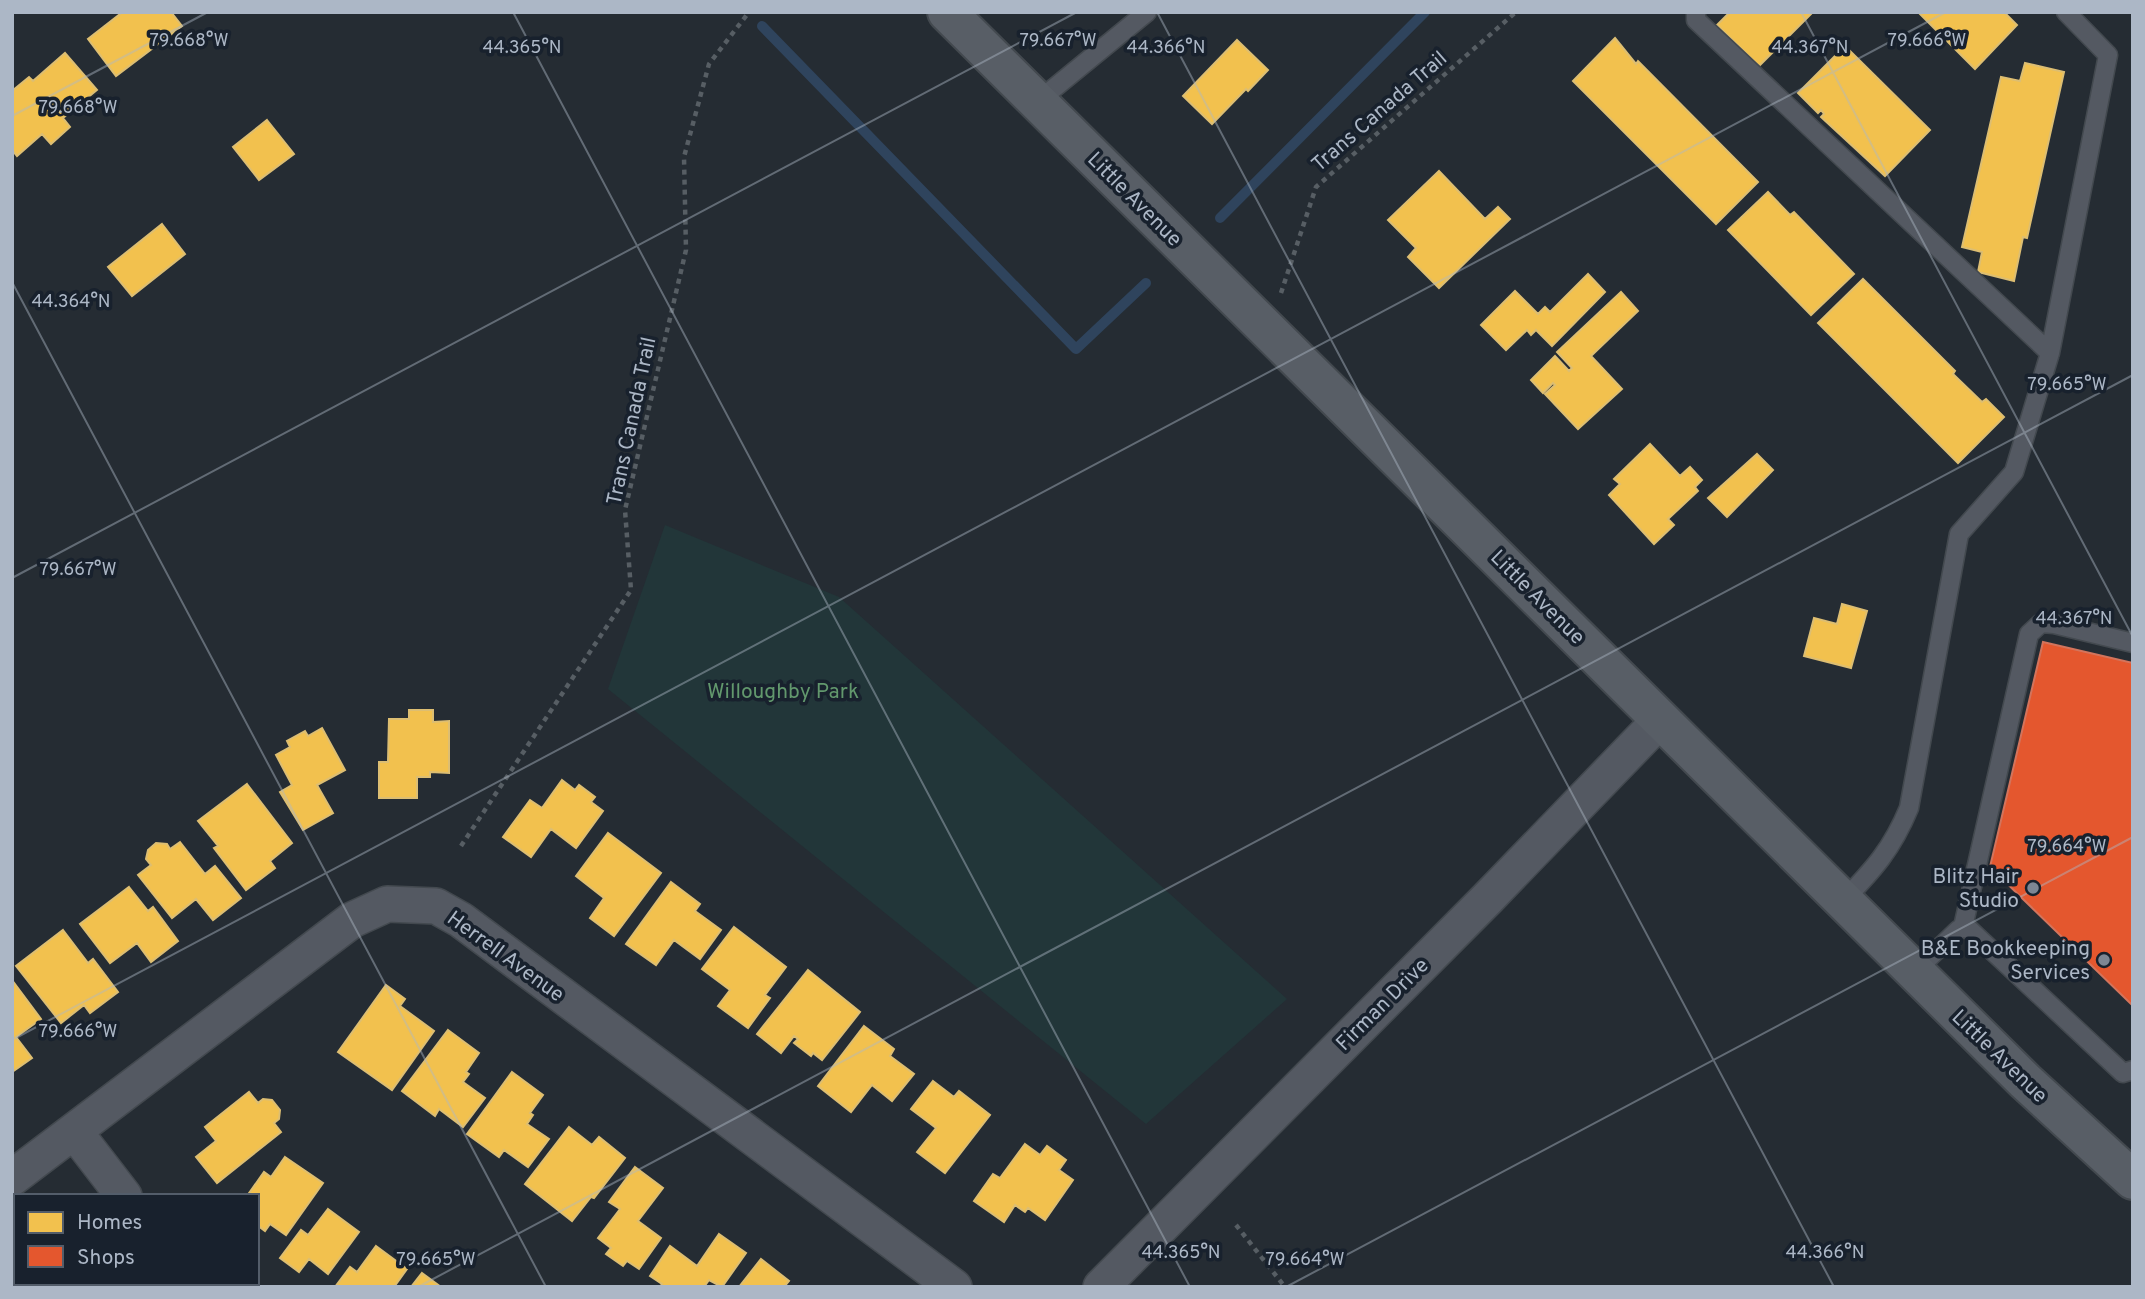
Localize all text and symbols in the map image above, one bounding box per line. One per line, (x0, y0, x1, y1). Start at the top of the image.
text: 79.668°W (149, 30, 229, 53)
text: 79.667°W (1019, 30, 1097, 53)
text: 79.666°W (1888, 30, 1966, 53)
text: 44.365°N (482, 37, 562, 60)
text: 44.366°N (1127, 37, 1205, 60)
text: 44.367°N (1771, 37, 1849, 60)
street label: Trans Canada Trail (1306, 46, 1453, 179)
text: 79.668°W (38, 97, 118, 120)
street label: Little Avenue (1081, 147, 1187, 253)
text: 44.364°N (31, 291, 111, 314)
street label: Trans Canada Trail (601, 335, 663, 508)
text: 79.665°W (2027, 374, 2107, 397)
street label: Little Avenue (1484, 545, 1590, 651)
text: 79.667°W (39, 559, 117, 582)
text: 44.367°N (2035, 608, 2113, 631)
park label: Willoughby Park (707, 679, 859, 706)
text: 79.664°W (2027, 836, 2107, 859)
place label: Blitz Hair Studio (1932, 864, 2019, 915)
marker: Blitz Hair Studio (2025, 880, 2041, 896)
street label: Herrell Avenue (441, 906, 569, 1009)
place label: B&E Bookkeeping Services (1921, 936, 2090, 987)
marker: B&E Bookkeeping Services (2096, 952, 2112, 968)
street label: Firman Drive (1331, 953, 1435, 1057)
street label: Little Avenue (1945, 1005, 2053, 1110)
text: 79.666°W (39, 1021, 117, 1044)
legend (14, 1194, 259, 1285)
text: Homes (77, 1210, 142, 1237)
text: 44.365°N (1141, 1242, 1221, 1265)
text: 44.366°N (1786, 1242, 1864, 1265)
text: Shops (77, 1245, 135, 1272)
text: 79.665°W (396, 1249, 476, 1272)
text: 79.664°W (1265, 1249, 1345, 1272)

